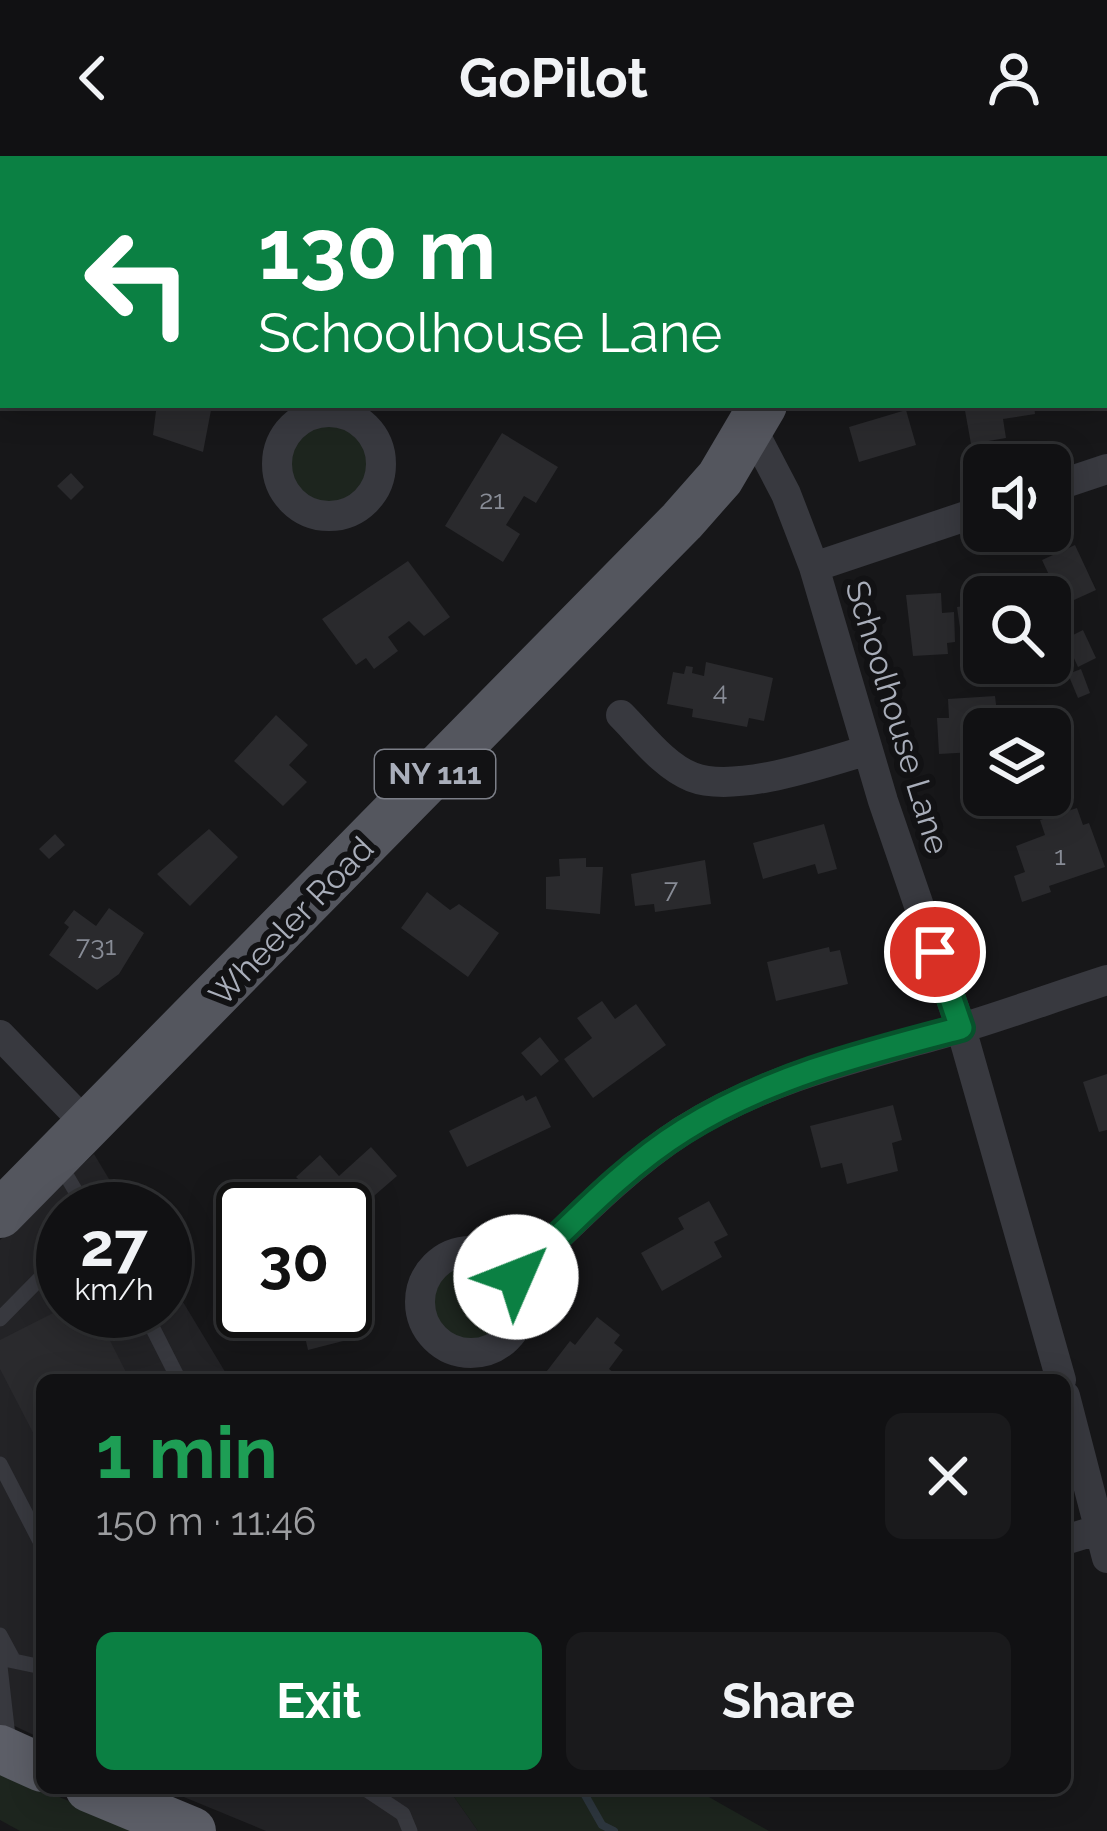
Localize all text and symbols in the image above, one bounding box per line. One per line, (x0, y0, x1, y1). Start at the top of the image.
icon: back (60, 45, 126, 111)
icon: person (981, 45, 1047, 111)
text: GoPilot (459, 46, 648, 110)
text: 130 m (258, 200, 496, 299)
icon: left (60, 204, 216, 360)
text: Schoolhouse Lane (258, 301, 722, 365)
map controls (963, 444, 1071, 816)
button: sound (963, 444, 1071, 552)
house number: 21 (479, 484, 505, 515)
street label: Schoolhouse Lane (837, 576, 958, 858)
button: search (963, 576, 1071, 684)
house number: 4 (713, 675, 727, 706)
button: layers (963, 708, 1071, 816)
road number: NY 111 (375, 750, 495, 798)
street label: Wheeler Road (201, 829, 382, 1014)
house number: 1 (1054, 840, 1066, 871)
house number: 7 (664, 873, 679, 904)
pin (884, 901, 986, 1003)
icon: arrive (902, 919, 968, 985)
house number: 731 (76, 930, 116, 961)
speed limit sign: 30 (216, 1182, 372, 1338)
text: 27 (80, 1210, 148, 1280)
position arrow (453, 1214, 579, 1340)
text: km/h (74, 1272, 154, 1307)
text: 1 min (96, 1410, 278, 1495)
button: close (885, 1413, 1011, 1539)
text: 150 m · 11:46 (96, 1498, 316, 1544)
button: Exit (96, 1632, 542, 1770)
button: Share (566, 1632, 1011, 1770)

